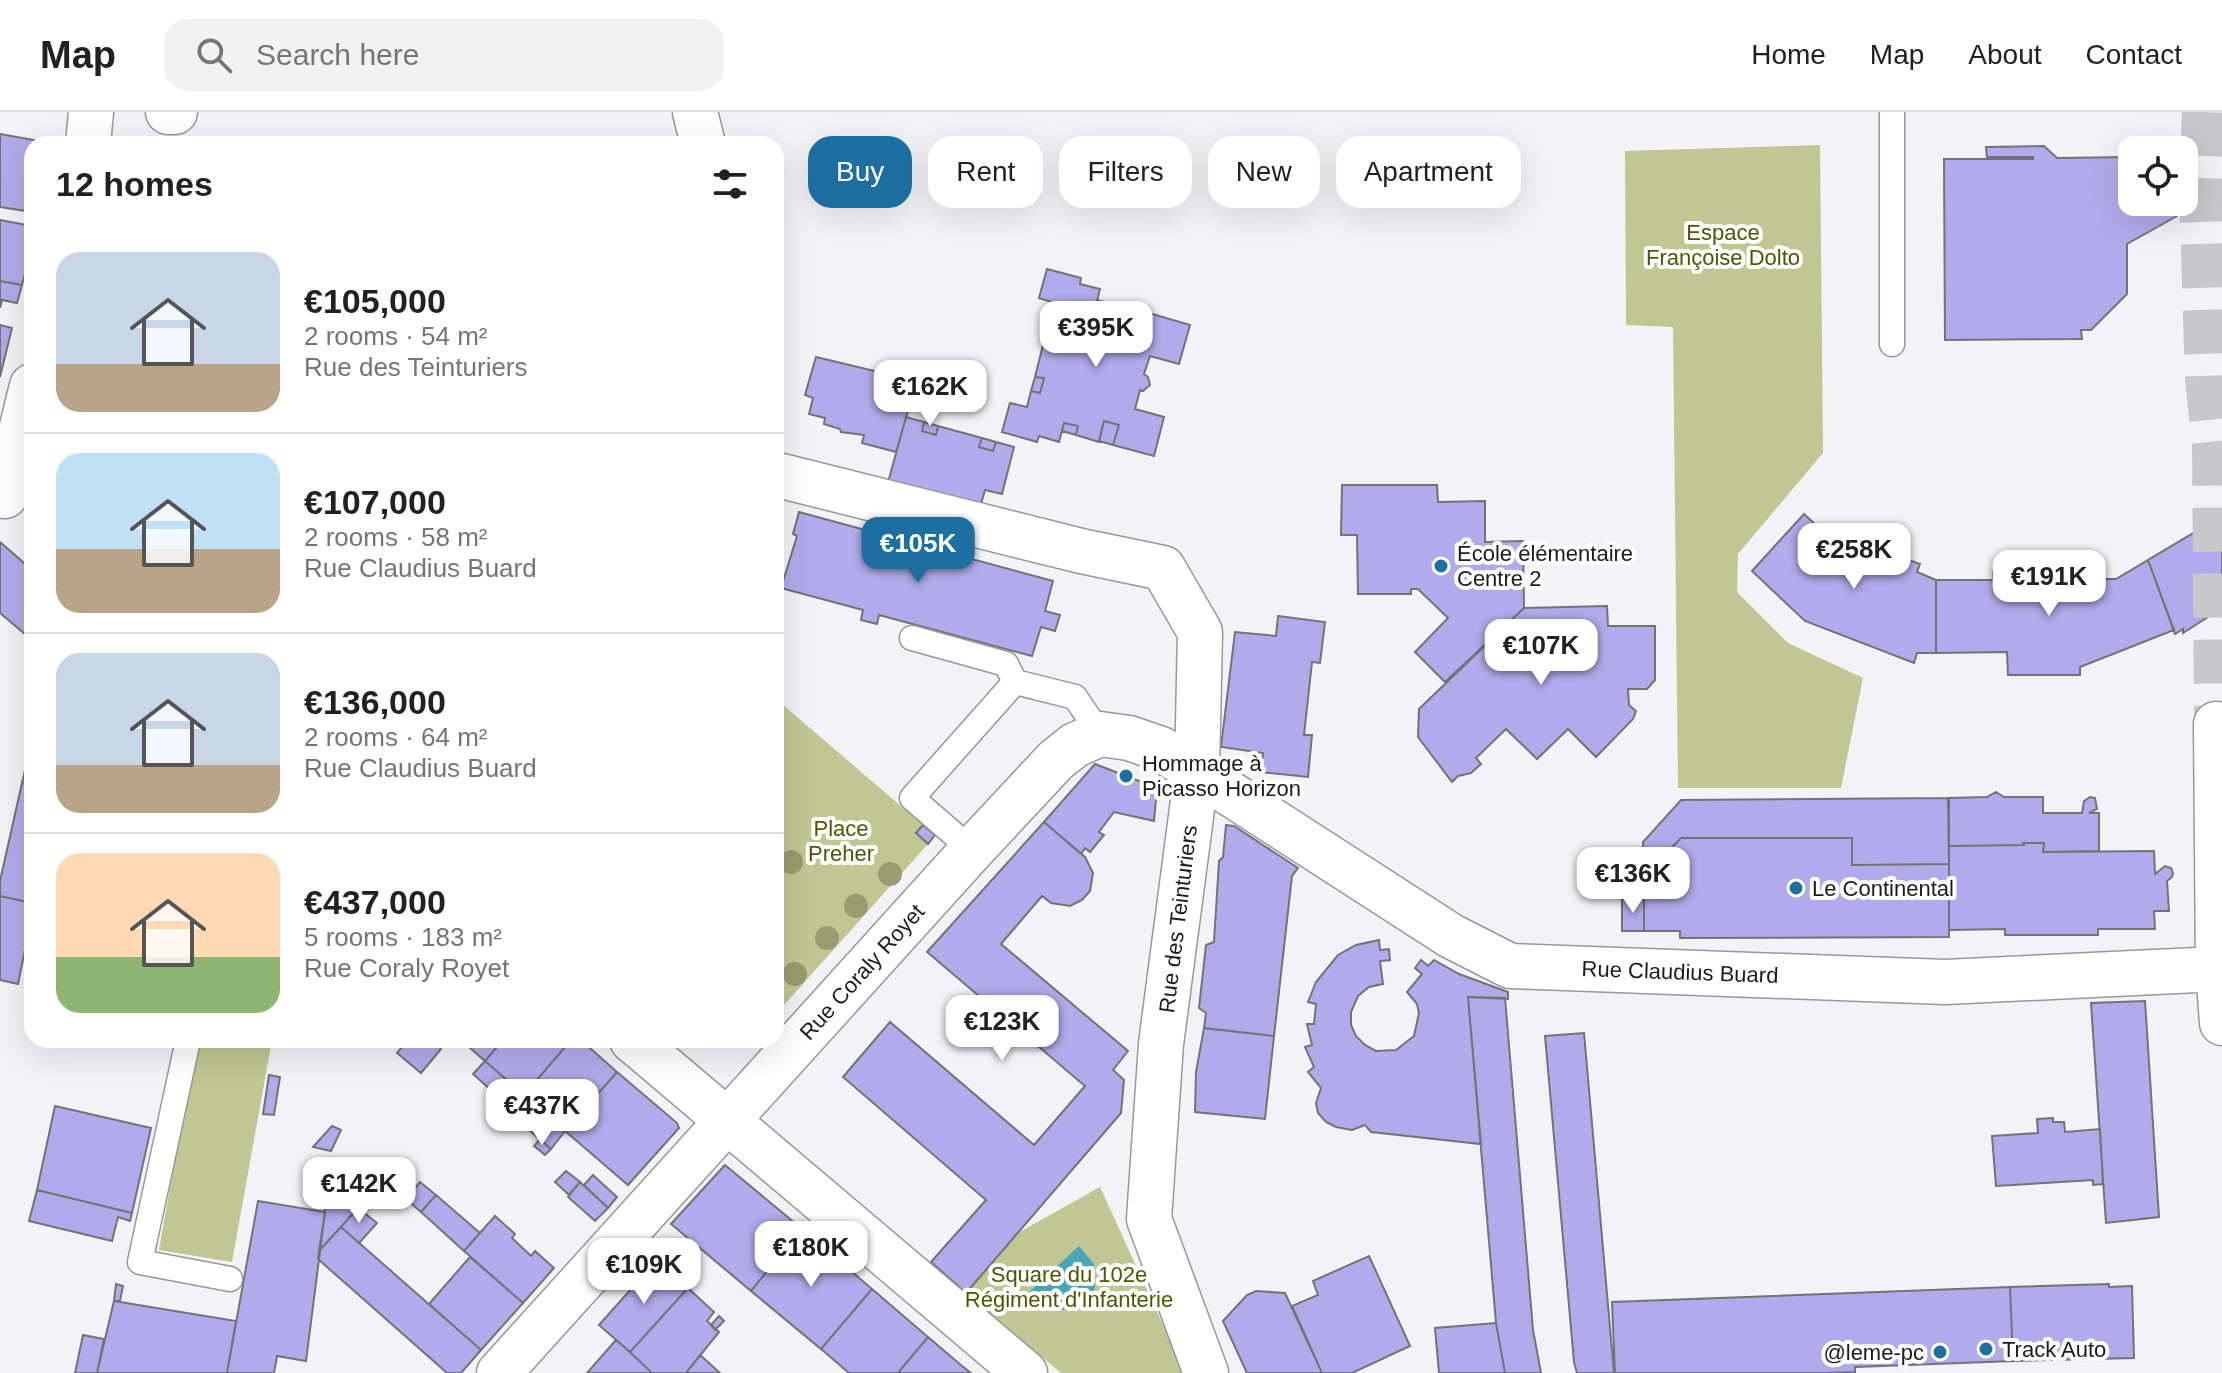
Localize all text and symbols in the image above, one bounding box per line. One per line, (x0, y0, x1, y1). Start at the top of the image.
search box (164, 19, 724, 91)
icon: search (192, 33, 236, 77)
text: Map (40, 34, 116, 76)
text: Search here (256, 38, 419, 71)
text: Home (1751, 39, 1826, 70)
text: Map (1870, 39, 1924, 70)
text: About (1968, 39, 2042, 70)
text: Contact (2086, 39, 2182, 70)
chip: Buy (808, 136, 912, 208)
chip: Rent (928, 136, 1043, 208)
chip: Filters (1059, 136, 1192, 208)
chip: New (1208, 136, 1320, 208)
chip: Apartment (1336, 136, 1521, 208)
map controls (2118, 136, 2198, 216)
button: locate (2118, 136, 2198, 216)
icon: filters (708, 162, 752, 206)
text: 12 homes (56, 165, 213, 203)
park label: Espace Françoise Dolto (1646, 220, 1800, 270)
text: €105,000 (304, 282, 446, 320)
icon: home (120, 284, 216, 380)
pin: €395K (1040, 301, 1152, 369)
text: €395K (1058, 312, 1134, 342)
text: 2 rooms · 54 m² (304, 321, 488, 351)
text: Rue des Teinturiers (304, 352, 528, 382)
pin: €162K (874, 360, 986, 428)
text: €162K (892, 371, 968, 401)
text: €107,000 (304, 483, 446, 521)
icon: home (120, 485, 216, 581)
pin: €105K (862, 517, 974, 585)
text: 2 rooms · 58 m² (304, 522, 488, 552)
pin: €258K (1798, 523, 1910, 591)
text: €105K (880, 528, 956, 558)
text: €258K (1816, 534, 1892, 564)
place label: École élémentaire Centre 2 (1457, 541, 1633, 591)
pin: €191K (1993, 550, 2105, 618)
text: Rue Claudius Buard (304, 553, 537, 583)
marker: École élémentaire Centre 2 (1432, 557, 1450, 575)
text: €191K (2011, 561, 2087, 591)
pin: €107K (1485, 619, 1597, 687)
text: €107K (1503, 630, 1579, 660)
text: €136,000 (304, 683, 446, 721)
icon: home (120, 685, 216, 781)
text: 2 rooms · 64 m² (304, 722, 488, 752)
place label: Hommage à Picasso Horizon (1142, 751, 1301, 801)
text: Rue Claudius Buard (304, 753, 537, 783)
marker: Hommage à Picasso Horizon (1117, 767, 1135, 785)
park label: Place Preher (808, 816, 874, 866)
street label: Rue des Teinturiers (1154, 824, 1202, 1014)
pin: €136K (1577, 847, 1689, 915)
text: €136K (1595, 858, 1671, 888)
place label: Le Continental (1812, 876, 1954, 901)
marker: Le Continental (1787, 879, 1805, 897)
text: €437,000 (304, 883, 446, 921)
icon: home (120, 885, 216, 981)
street label: Rue Coraly Royet (795, 899, 929, 1045)
text: 5 rooms · 183 m² (304, 922, 502, 952)
text: Rue Coraly Royet (304, 953, 509, 983)
street label: Rue Claudius Buard (1581, 956, 1779, 988)
pin: €123K (946, 995, 1058, 1063)
text: €123K (964, 1006, 1040, 1036)
pin: €437K (486, 1079, 598, 1147)
text: €437K (504, 1090, 580, 1120)
pin: €142K (303, 1157, 415, 1225)
text: €142K (321, 1168, 397, 1198)
pin: €180K (755, 1221, 867, 1289)
text: €180K (773, 1232, 849, 1262)
pin: €109K (588, 1238, 700, 1306)
text: €109K (606, 1249, 682, 1279)
park label: Square du 102e Régiment d'Infanterie (965, 1262, 1173, 1312)
place label: Track Auto (2002, 1337, 2106, 1362)
place label: @leme-pc (1823, 1340, 1924, 1365)
marker: Track Auto (1977, 1340, 1995, 1358)
marker: @leme-pc (1931, 1343, 1949, 1361)

